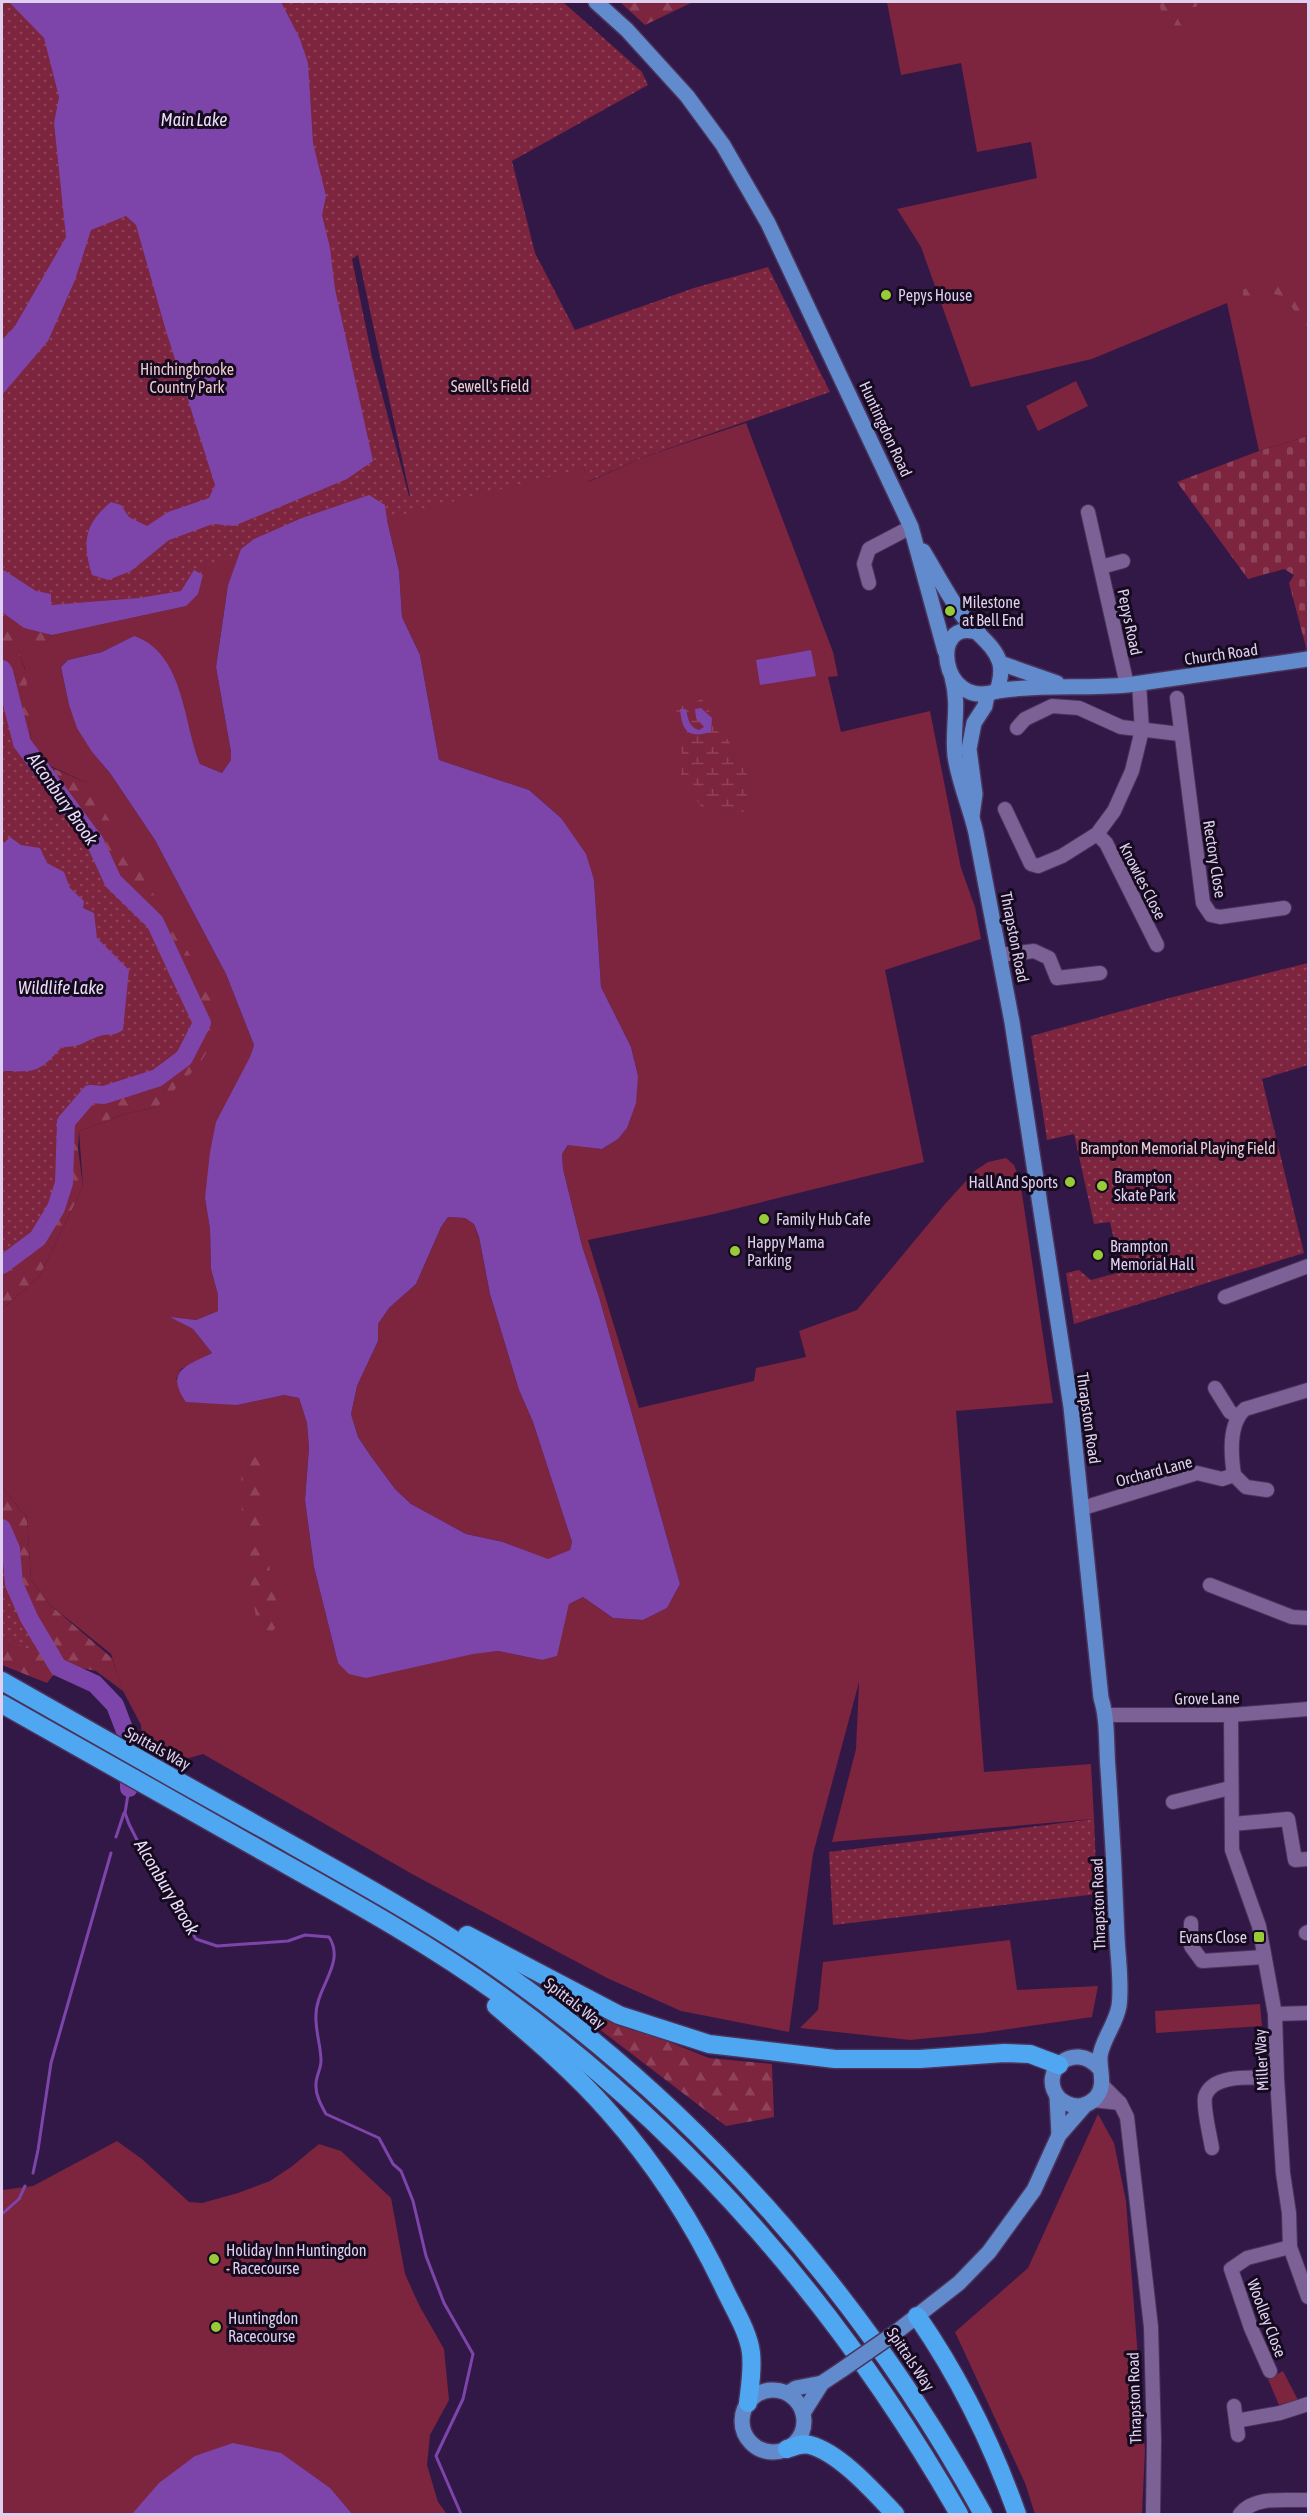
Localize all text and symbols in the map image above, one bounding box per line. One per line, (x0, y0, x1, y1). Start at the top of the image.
water label: Main Lake (161, 109, 227, 130)
place label: Pepys House (898, 286, 972, 305)
marker: Pepys House (879, 288, 893, 302)
park label: Hinchingbrooke Country Park (140, 360, 234, 397)
park label: Sewell's Field (451, 377, 529, 395)
street label: Huntingdon Road (855, 379, 916, 480)
street label: Pepys Road (1113, 587, 1146, 657)
place label: Milestone at Bell End (962, 593, 1024, 629)
marker: Milestone at Bell End (943, 604, 957, 618)
street label: Church Road (1183, 640, 1259, 668)
water label: Alconbury Brook (23, 748, 103, 850)
street label: Rectory Close (1199, 819, 1230, 899)
street label: Knowles Close (1116, 840, 1170, 922)
street label: Thrapston Road (996, 890, 1033, 984)
water label: Wildlife Lake (18, 977, 104, 998)
park label: Brampton Memorial Playing Field (1080, 1139, 1276, 1158)
place label: Brampton Skate Park (1114, 1168, 1176, 1204)
place label: Hall And Sports (969, 1173, 1058, 1192)
marker: Hall And Sports (1063, 1175, 1077, 1189)
marker: Brampton Skate Park (1095, 1179, 1109, 1193)
place label: Family Hub Cafe (776, 1210, 871, 1229)
marker: Family Hub Cafe (757, 1212, 771, 1226)
place label: Happy Mama Parking (747, 1233, 825, 1270)
place label: Brampton Memorial Hall (1110, 1237, 1195, 1273)
marker: Happy Mama Parking (728, 1244, 742, 1258)
marker: Brampton Memorial Hall (1091, 1248, 1105, 1262)
street label: Thrapston Road (1073, 1371, 1104, 1465)
street label: Orchard Lane (1114, 1452, 1194, 1490)
street label: Grove Lane (1174, 1688, 1240, 1708)
street label: Spittals Way (122, 1723, 194, 1774)
water label: Alconbury Brook (130, 1835, 204, 1940)
street label: Thrapston Road (1087, 1858, 1110, 1950)
place label: Evans Close (1179, 1928, 1247, 1946)
marker: Evans Close (1252, 1930, 1266, 1944)
street label: Spittals Way (541, 1974, 609, 2033)
street label: Miller Way (1250, 2028, 1273, 2091)
place label: Holiday Inn Huntingdon - Racecourse (226, 2241, 367, 2277)
marker: Holiday Inn Huntingdon - Racecourse (207, 2252, 221, 2266)
street label: Woolley Close (1243, 2276, 1290, 2360)
place label: Huntingdon Racecourse (228, 2309, 298, 2345)
marker: Huntingdon Racecourse (209, 2320, 223, 2334)
street label: Spittals Way (883, 2324, 939, 2395)
street label: Thrapston Road (1123, 2352, 1146, 2444)

